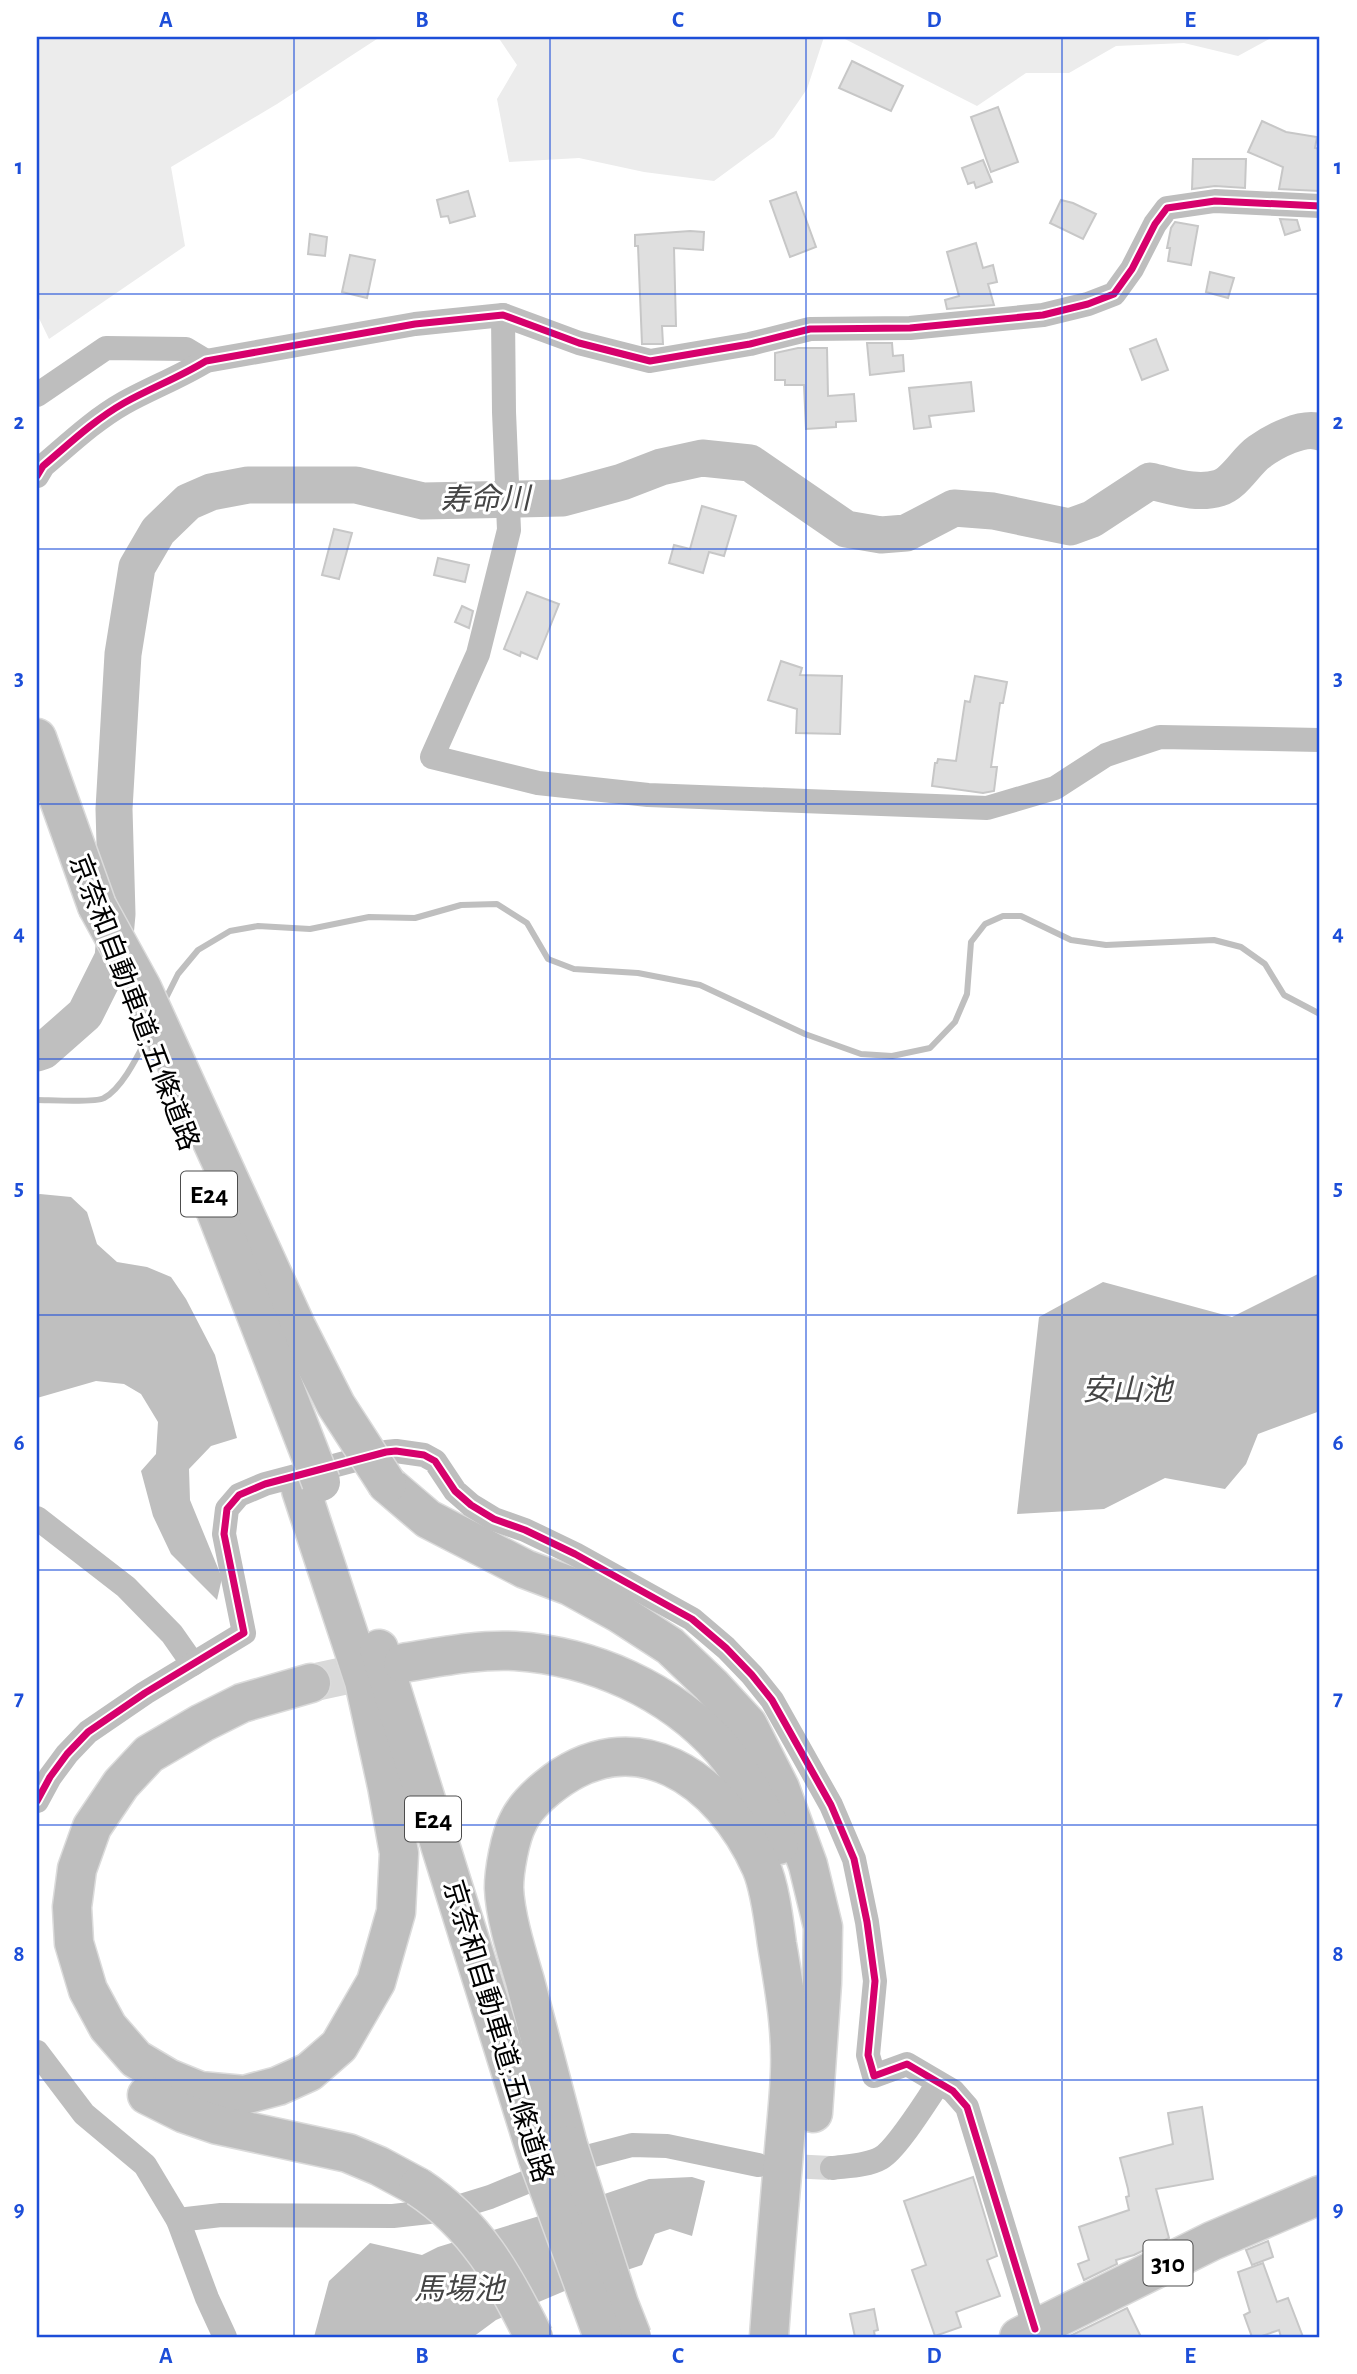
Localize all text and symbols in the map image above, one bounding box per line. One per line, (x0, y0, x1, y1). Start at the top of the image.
text: A (159, 9, 173, 32)
text: B (415, 9, 429, 32)
text: C (672, 9, 684, 32)
text: D (926, 9, 942, 32)
text: E (1184, 9, 1196, 32)
text: 1 (15, 156, 23, 179)
text: 1 (1334, 156, 1342, 179)
text: 2 (14, 411, 25, 434)
text: 2 (1333, 411, 1344, 434)
water label: 寿命川 (440, 482, 533, 516)
text: 3 (14, 667, 24, 690)
text: 3 (1333, 667, 1343, 690)
street label: 京奈和自動車道;五條道路 (64, 850, 204, 1155)
text: 4 (13, 922, 25, 945)
text: 4 (1332, 922, 1344, 945)
road number: E24 (181, 1172, 237, 1217)
text: 5 (14, 1177, 24, 1200)
text: 5 (1333, 1177, 1343, 1200)
water label: 安山池 (1082, 1374, 1175, 1406)
text: 6 (13, 1432, 25, 1455)
text: 6 (1332, 1432, 1344, 1455)
text: 7 (14, 1687, 24, 1710)
text: 7 (1333, 1687, 1343, 1710)
road number: E24 (405, 1796, 461, 1842)
street label: 京奈和自動車道;五條道路 (438, 1877, 558, 2186)
text: 8 (13, 1943, 25, 1966)
text: 8 (1332, 1943, 1344, 1966)
text: 9 (13, 2198, 25, 2221)
text: 9 (1332, 2198, 1344, 2221)
road number: 310 (1144, 2240, 1192, 2286)
water label: 馬場池 (414, 2273, 507, 2305)
text: A (159, 2345, 173, 2368)
text: B (415, 2345, 429, 2368)
text: C (672, 2345, 684, 2368)
text: D (926, 2345, 942, 2368)
text: E (1184, 2345, 1196, 2368)

